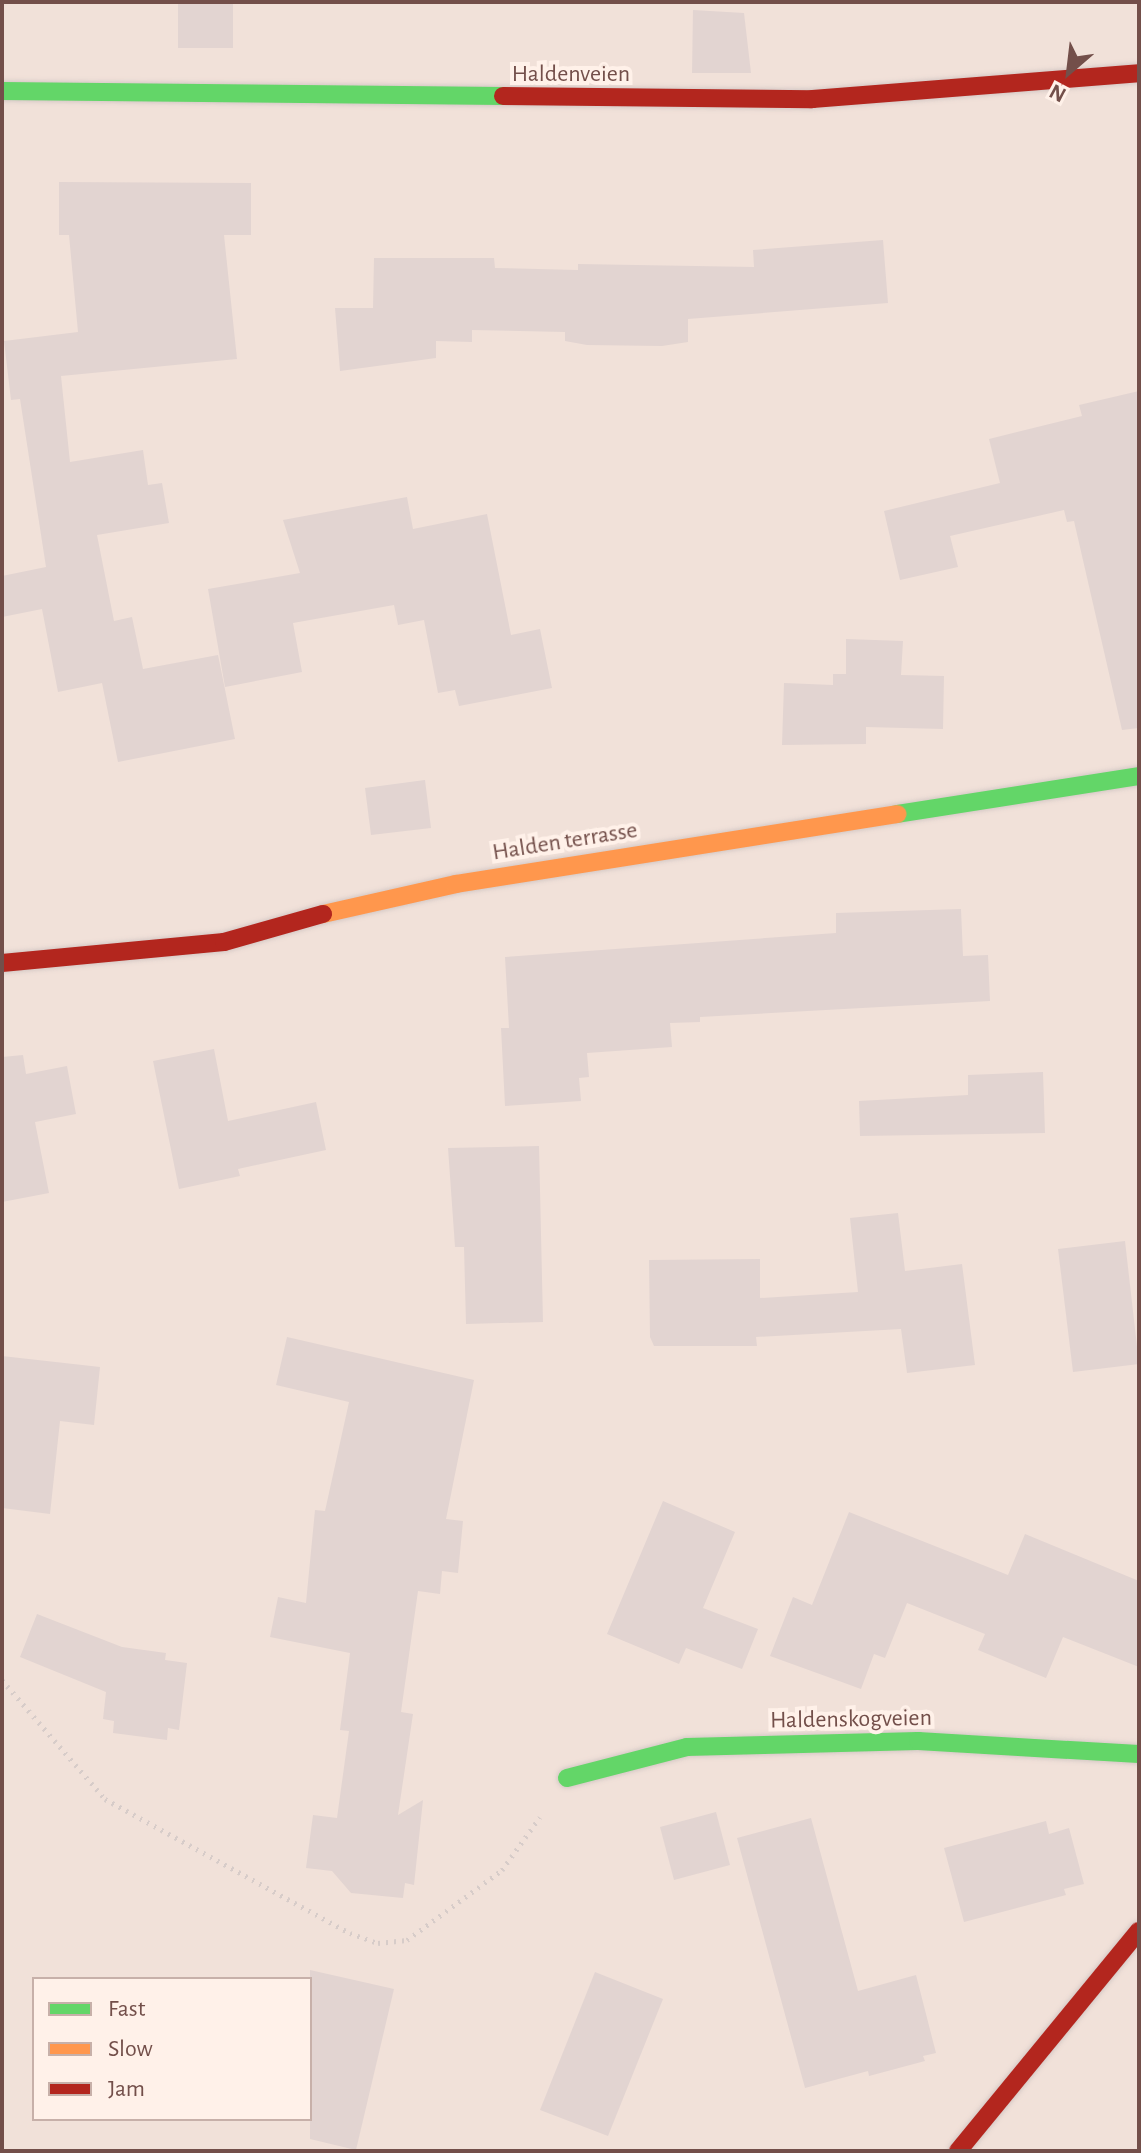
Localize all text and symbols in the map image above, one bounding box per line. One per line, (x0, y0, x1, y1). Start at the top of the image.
north arrow (1029, 32, 1109, 112)
street label: Haldenveien (512, 61, 630, 89)
text: N (1046, 80, 1070, 106)
street label: Halden terrasse (490, 816, 640, 868)
street label: Haldenskogveien (770, 1704, 932, 1736)
legend (32, 1977, 312, 2121)
text: Fast (108, 1997, 145, 2021)
text: Slow (108, 2037, 153, 2061)
text: Jam (108, 2077, 145, 2101)

